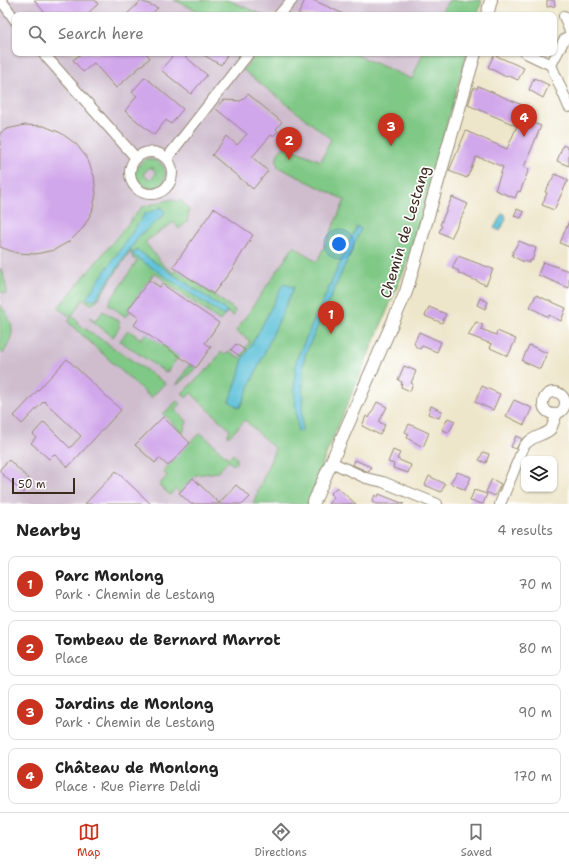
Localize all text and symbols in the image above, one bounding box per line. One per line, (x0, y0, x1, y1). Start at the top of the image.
search box (12, 12, 557, 56)
icon: search (26, 23, 48, 45)
text: Search here (58, 24, 144, 44)
pin: 4 (511, 104, 537, 137)
pin: 3 (378, 113, 404, 146)
pin: 2 (276, 127, 302, 160)
street label: Chemin de Lestang (375, 163, 435, 301)
your location (329, 234, 349, 254)
pin: 1 (318, 301, 344, 334)
map controls (521, 456, 557, 492)
button: layers (521, 456, 557, 492)
scale bar (12, 476, 75, 495)
text: 50 m (18, 477, 46, 492)
text: Nearby (16, 519, 81, 541)
text: 4 results (497, 522, 553, 539)
text: Parc Monlong (55, 566, 164, 586)
text: 1 (27, 576, 33, 593)
text: 70 m (518, 576, 552, 593)
text: Park · Chemin de Lestang (55, 586, 215, 603)
text: Tombeau de Bernard Marrot (55, 630, 281, 650)
text: 2 (25, 640, 35, 657)
text: 80 m (518, 640, 552, 657)
text: Place (55, 650, 88, 667)
text: Jardins de Monlong (55, 694, 214, 714)
text: 3 (25, 704, 35, 721)
text: 90 m (518, 704, 552, 721)
text: Park · Chemin de Lestang (55, 714, 215, 731)
text: Château de Monlong (55, 758, 219, 778)
text: 4 (25, 768, 35, 785)
text: 170 m (514, 768, 552, 785)
text: Place · Rue Pierre Deldi (55, 778, 201, 795)
tab: Map (77, 821, 101, 860)
tab: Directions (254, 821, 307, 860)
tab: Saved (461, 821, 492, 860)

